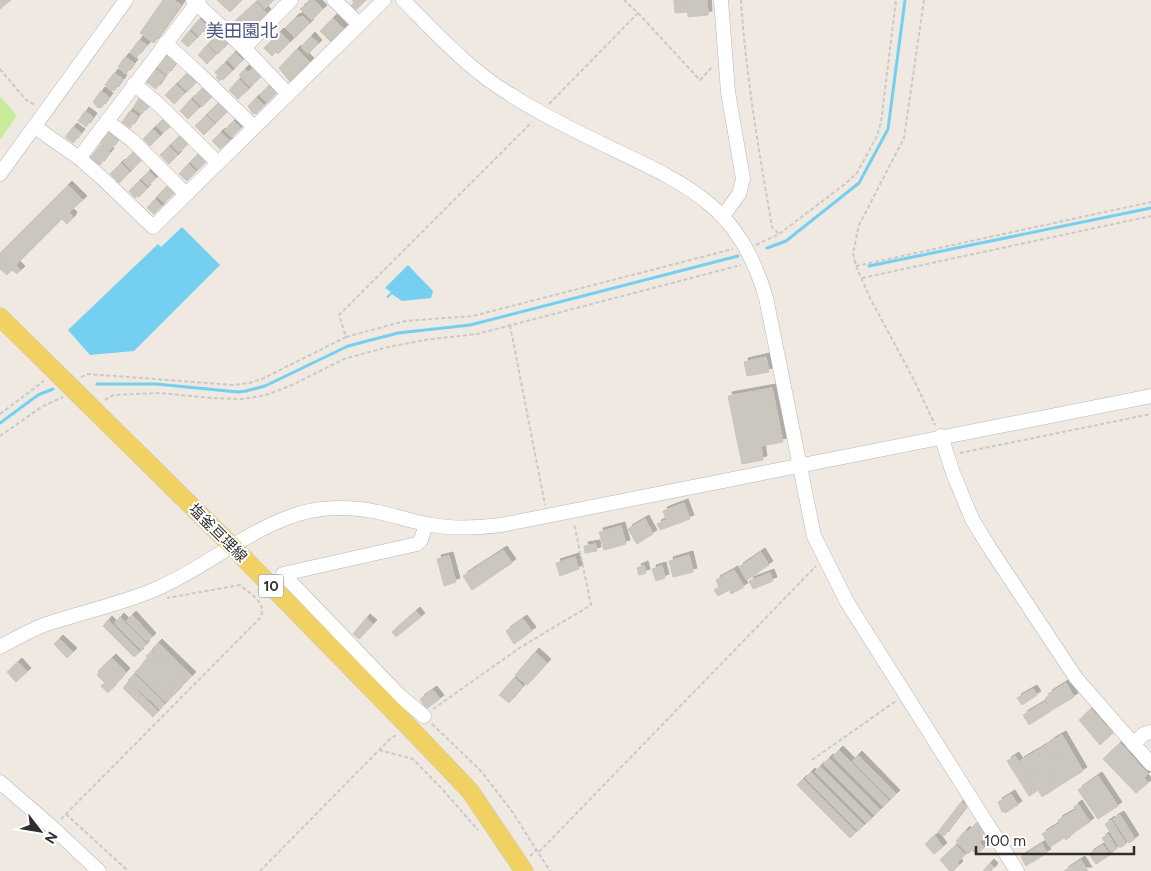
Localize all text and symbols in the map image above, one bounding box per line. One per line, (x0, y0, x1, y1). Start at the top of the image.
district label: 美田園北 (206, 20, 278, 42)
street label: 塩釜亘理線 (185, 500, 251, 566)
road number: 10 (258, 574, 284, 598)
north arrow (15, 806, 65, 856)
scale bar (976, 824, 1134, 856)
text: N (41, 828, 61, 846)
text: 100 m (984, 832, 1026, 850)

